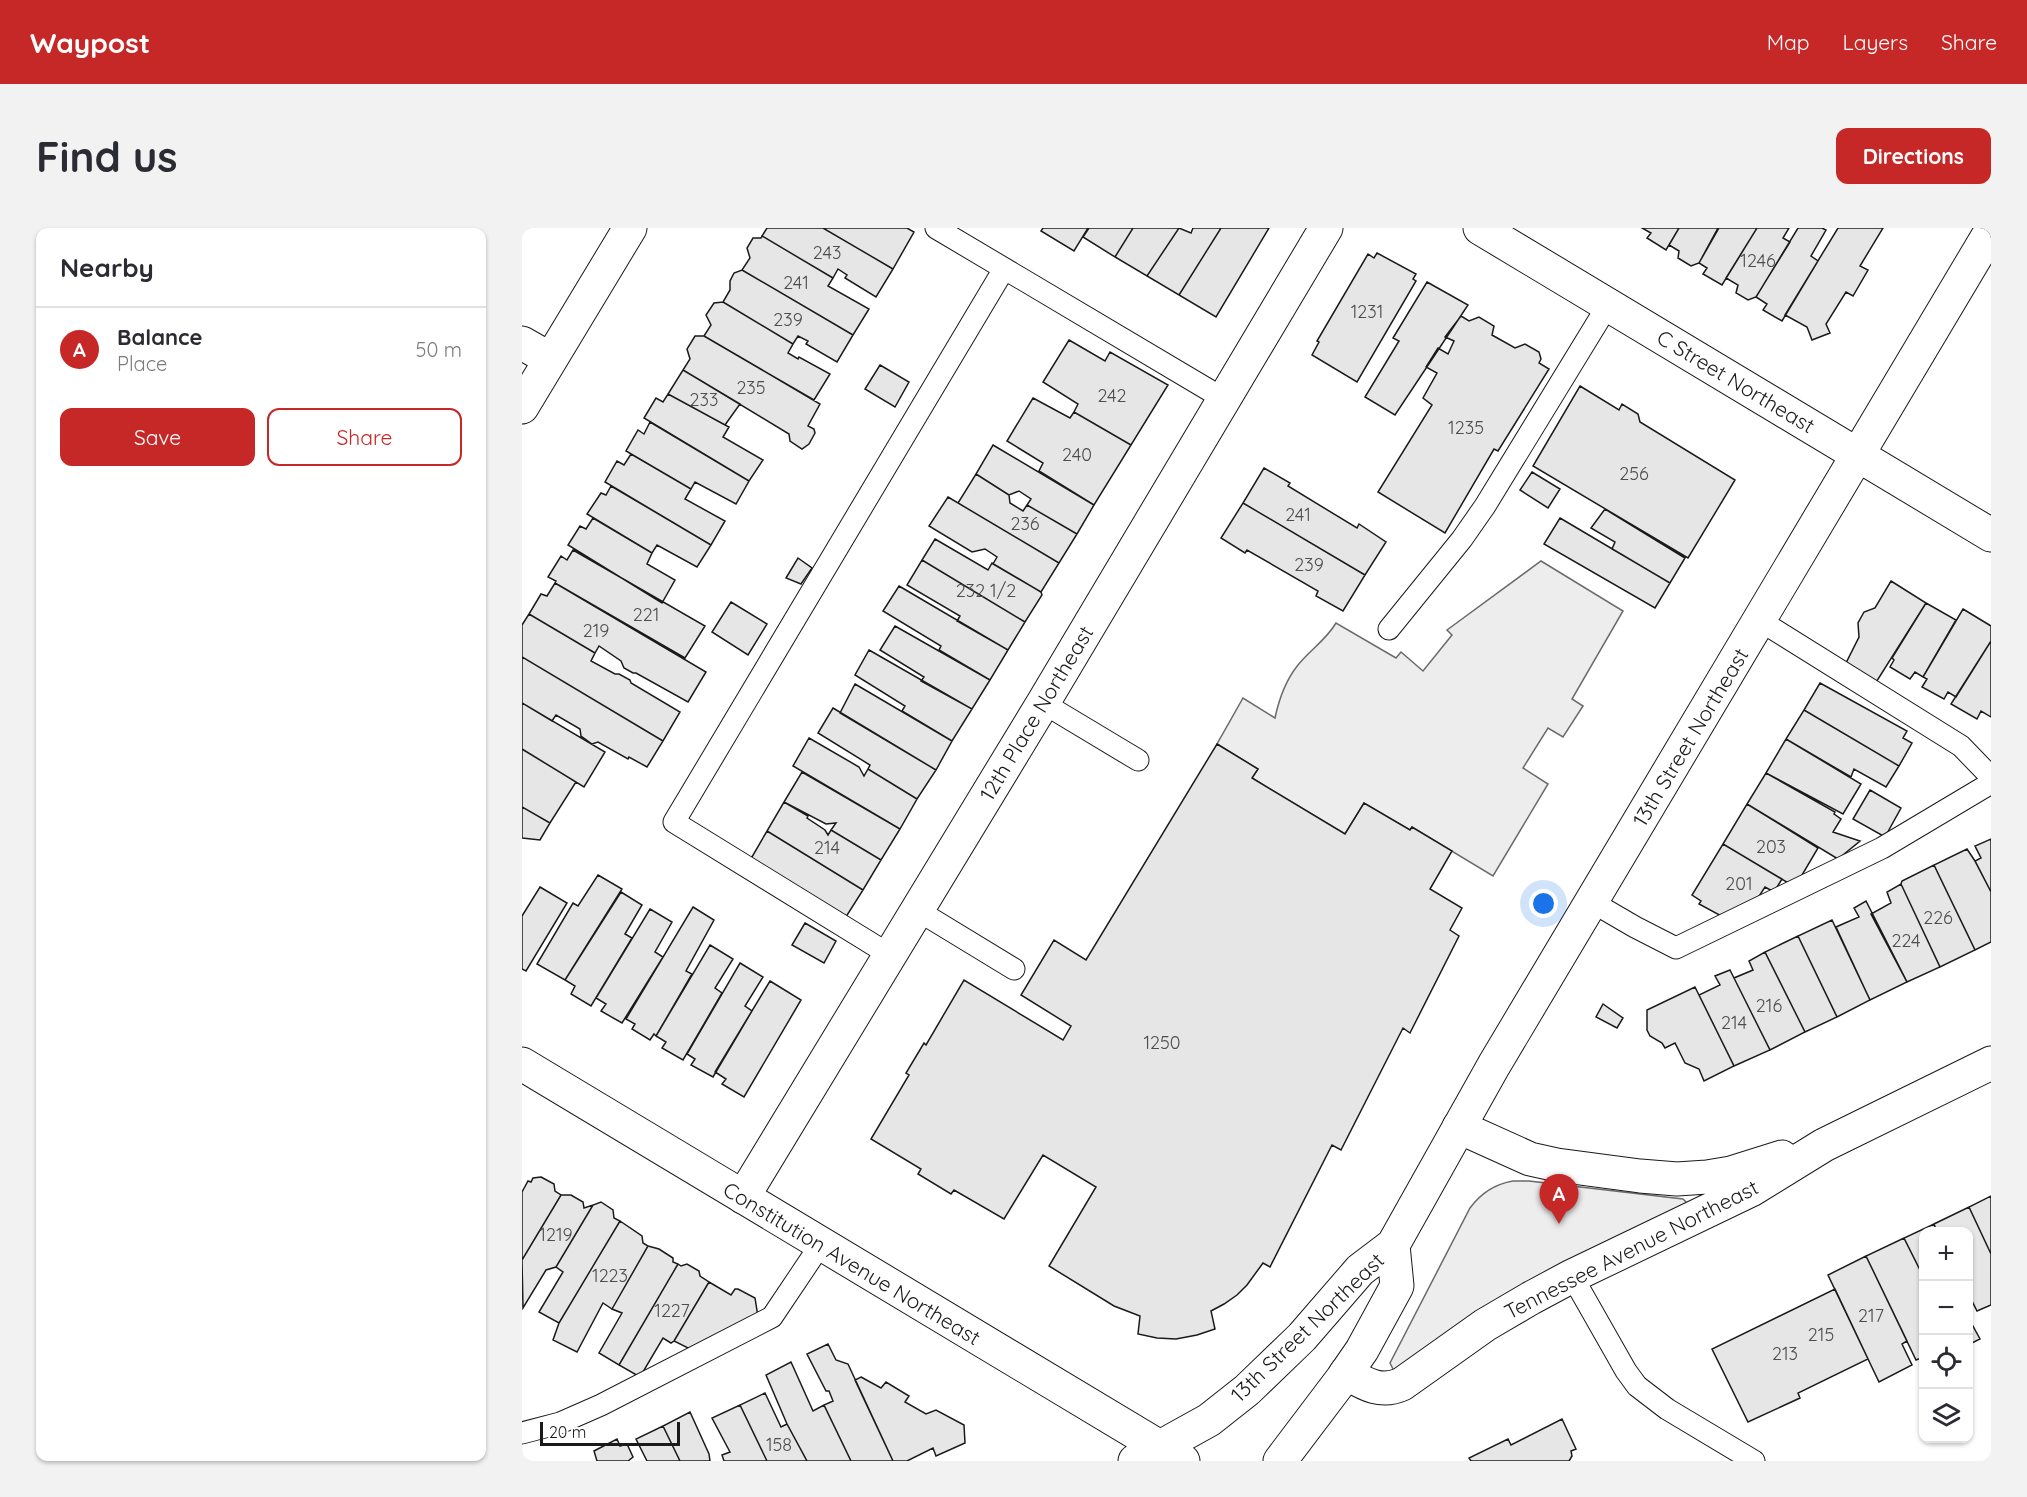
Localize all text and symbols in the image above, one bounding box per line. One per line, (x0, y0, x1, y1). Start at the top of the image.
text: Waypost (30, 25, 150, 60)
text: Map (1767, 29, 1810, 55)
text: Layers (1843, 29, 1908, 55)
text: Share (1941, 29, 1997, 55)
button: Directions (1836, 128, 1991, 184)
text: Find us (36, 130, 178, 183)
house number: 243 (813, 241, 841, 264)
house number: 1246 (1740, 249, 1776, 272)
text: Nearby (60, 251, 154, 284)
house number: 241 (783, 271, 809, 294)
house number: 1231 (1351, 300, 1383, 323)
house number: 239 (773, 308, 803, 331)
text: Balance (117, 323, 203, 351)
street label: C Street Northeast (1652, 324, 1820, 438)
text: A (73, 337, 86, 362)
text: 50 m (416, 337, 462, 362)
text: Place (117, 351, 167, 376)
house number: 235 (736, 376, 766, 399)
house number: 242 (1097, 384, 1127, 407)
house number: 233 (690, 388, 718, 411)
button: Save (60, 408, 255, 466)
button: Share (267, 408, 462, 466)
house number: 1235 (1448, 416, 1484, 439)
house number: 240 (1062, 443, 1092, 466)
house number: 256 (1619, 462, 1649, 485)
house number: 241 (1285, 503, 1311, 526)
house number: 236 (1010, 512, 1040, 535)
house number: 239 (1294, 553, 1324, 576)
house number: 232 1/2 (956, 579, 1016, 602)
house number: 221 (633, 603, 659, 626)
house number: 219 (583, 619, 609, 642)
street label: 12th Place Northeast (973, 621, 1099, 805)
street label: 13th Street Northeast (1626, 643, 1754, 831)
house number: 203 (1756, 835, 1786, 858)
house number: 214 (814, 836, 840, 859)
house number: 201 (1725, 872, 1753, 895)
your location (1529, 889, 1558, 918)
house number: 226 (1923, 906, 1953, 929)
house number: 224 (1891, 929, 1921, 952)
house number: 216 (1756, 994, 1782, 1017)
house number: 214 (1721, 1011, 1747, 1034)
house number: 1250 (1143, 1031, 1181, 1054)
street label: Tennessee Avenue Northeast (1500, 1174, 1762, 1324)
pin: A (1540, 1174, 1578, 1224)
street label: Constitution Avenue Northeast (719, 1176, 985, 1350)
house number: 1219 (539, 1223, 573, 1246)
map controls (1919, 1227, 1973, 1443)
button: + (1919, 1227, 1973, 1281)
street label: 13th Street Northeast (1225, 1247, 1389, 1407)
house number: 1223 (592, 1264, 628, 1287)
button: − (1919, 1281, 1973, 1335)
house number: 1227 (654, 1299, 690, 1322)
house number: 217 (1858, 1304, 1884, 1327)
house number: 215 (1808, 1323, 1834, 1346)
button: locate (1919, 1335, 1973, 1389)
house number: 213 (1772, 1342, 1798, 1365)
button: layers (1919, 1389, 1973, 1443)
scale bar (540, 1419, 680, 1446)
text: 20 m (549, 1422, 586, 1442)
house number: 158 (766, 1433, 792, 1456)

